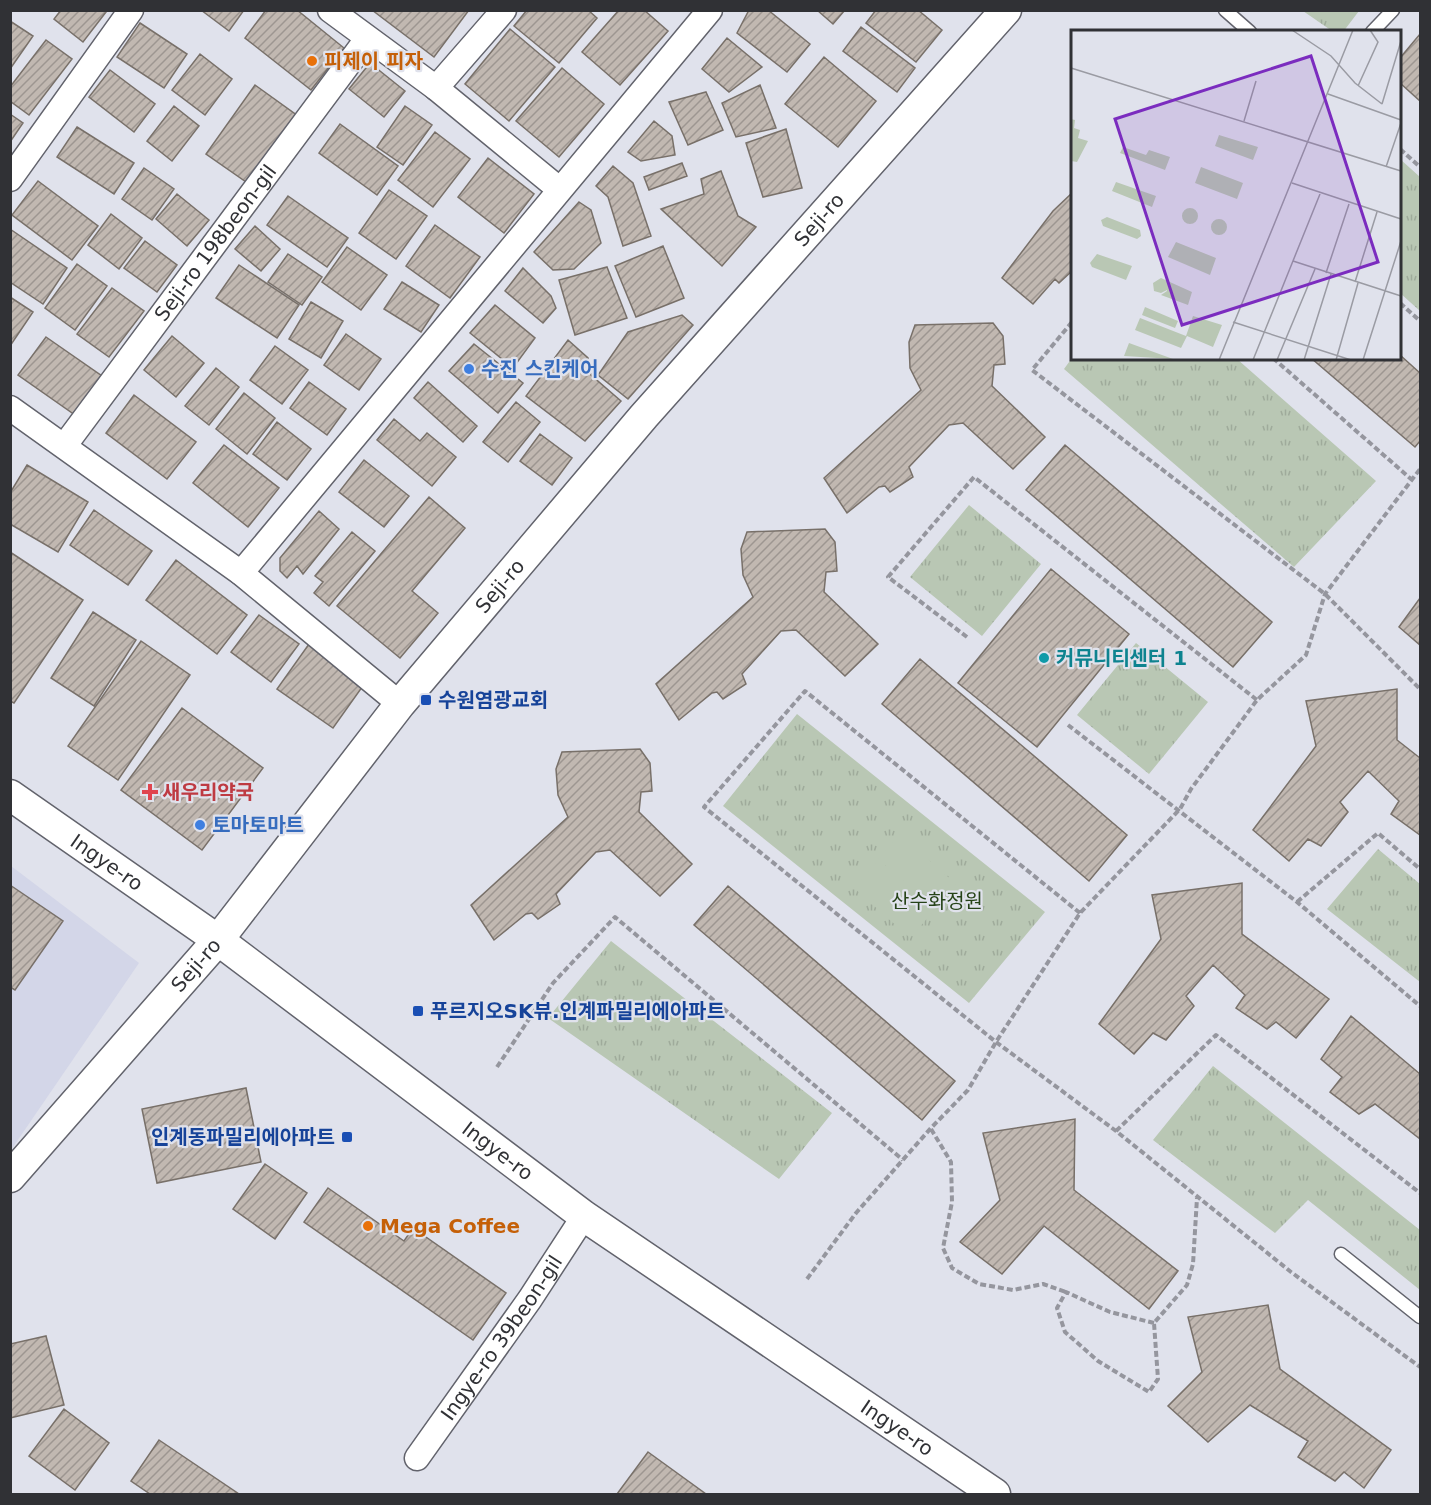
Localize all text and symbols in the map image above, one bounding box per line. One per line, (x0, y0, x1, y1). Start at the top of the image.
inset map (1071, 30, 1401, 360)
place label: 피제이 피자 (324, 49, 424, 73)
marker: 피제이 피자 (305, 54, 319, 68)
street label: Seji-ro 198beon-gil (149, 160, 281, 326)
street label: Seji-ro (789, 188, 849, 251)
place label: 수진 스킨케어 (481, 357, 598, 381)
marker: 수진 스킨케어 (462, 362, 476, 376)
street label: Seji-ro (470, 554, 530, 618)
place label: 커뮤니티센터 1 (1056, 646, 1187, 670)
marker: 커뮤니티센터 1 (1037, 651, 1051, 665)
place label: 수원염광교회 (438, 688, 548, 712)
marker: 수원염광교회 (419, 693, 433, 707)
place label: 새우리약국 (162, 780, 254, 804)
marker: 새우리약국 (143, 785, 157, 799)
place label: 토마토마트 (212, 813, 304, 837)
marker: 토마토마트 (193, 818, 207, 832)
street label: Ingye-ro (66, 829, 148, 896)
park label: 산수화정원 (891, 889, 983, 913)
street label: Seji-ro (166, 933, 226, 997)
place label: 푸르지오SK뷰.인계파밀리에아파트 (430, 999, 725, 1023)
marker: 푸르지오SK뷰.인계파밀리에아파트 (411, 1004, 425, 1018)
street label: Ingye-ro (458, 1117, 538, 1185)
place label: 인계동파밀리에아파트 (151, 1125, 335, 1149)
marker: 인계동파밀리에아파트 (340, 1130, 354, 1144)
place label: Mega Coffee (380, 1214, 520, 1238)
marker: Mega Coffee (361, 1219, 375, 1233)
street label: Ingye-ro 39beon-gil (436, 1251, 567, 1425)
street label: Ingye-ro (856, 1395, 938, 1461)

